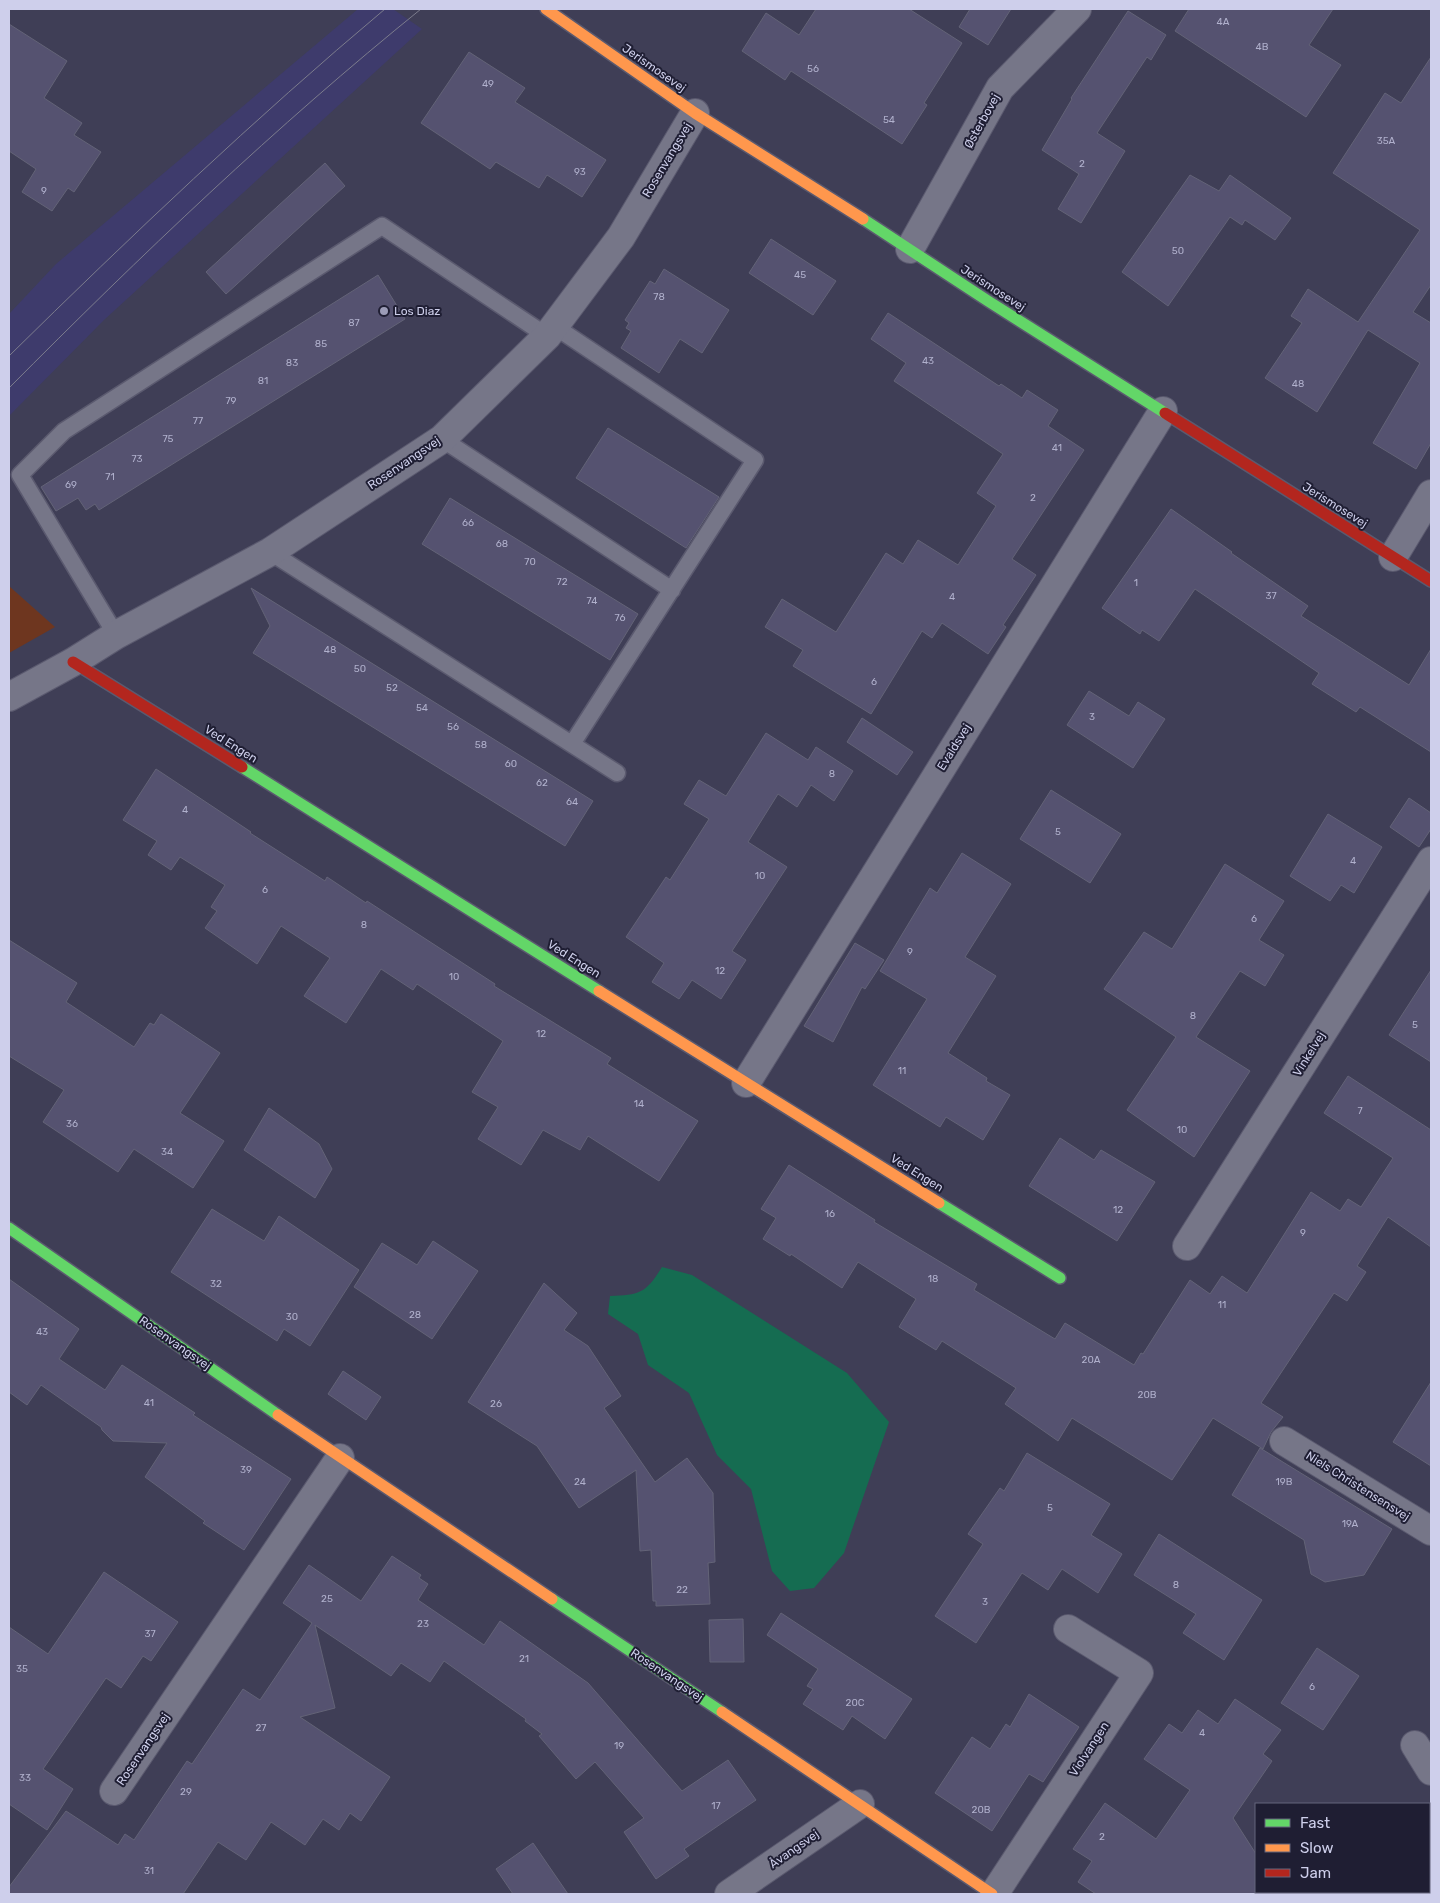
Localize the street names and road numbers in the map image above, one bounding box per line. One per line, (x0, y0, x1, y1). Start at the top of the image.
street label: Jerismosevej (620, 41, 688, 95)
street label: Østerbovej (961, 91, 1003, 151)
street label: Rosenvangsvej (639, 120, 695, 200)
street label: Jerismosevej (958, 262, 1028, 314)
street label: Rosenvangsvej (365, 434, 443, 492)
street label: Jerismosevej (1300, 479, 1370, 531)
street label: Evaldsvej (934, 721, 974, 773)
street label: Ved Engen (202, 722, 260, 766)
street label: Ved Engen (545, 937, 603, 981)
street label: Vinkelvej (1290, 1029, 1328, 1079)
street label: Ved Engen (888, 1151, 946, 1195)
street label: Rosenvangsvej (137, 1313, 213, 1373)
street label: Niels Christensensvej (1304, 1448, 1412, 1524)
street label: Rosenvangsvej (628, 1646, 706, 1704)
street label: Rosenvangsvej (114, 1710, 172, 1788)
street label: Violvangen (1066, 1719, 1112, 1779)
street label: Åvangsvej (767, 1827, 821, 1871)

